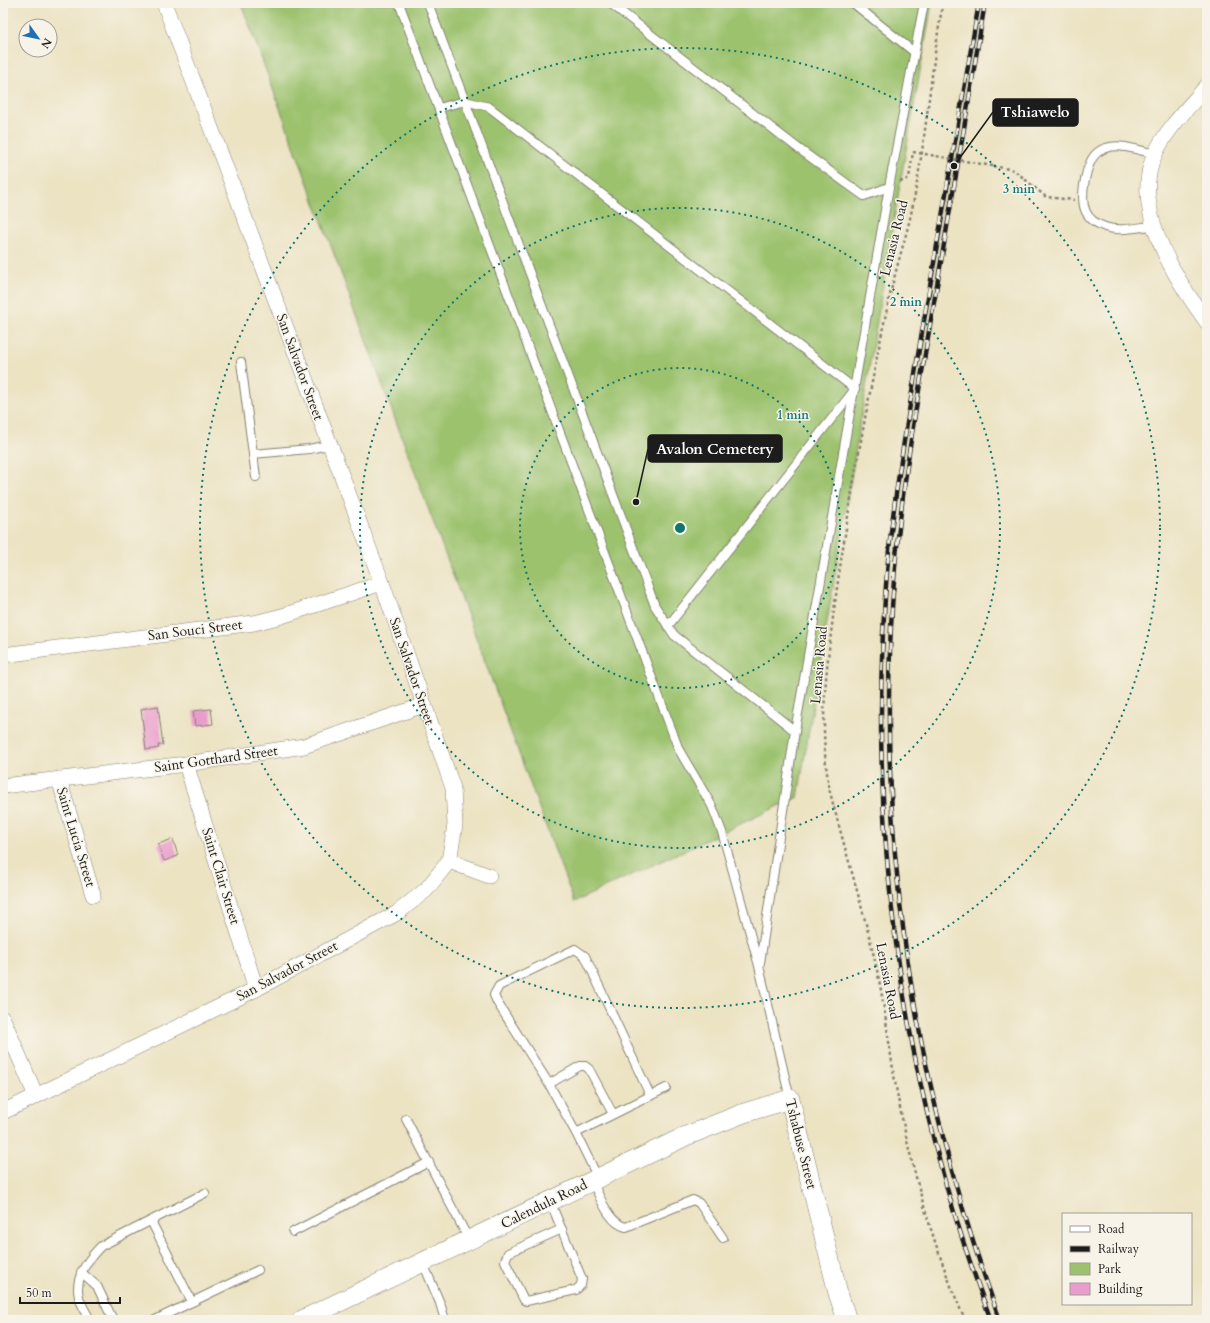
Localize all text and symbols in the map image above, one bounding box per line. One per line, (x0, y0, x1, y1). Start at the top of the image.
north arrow (18, 18, 58, 58)
text: N (37, 35, 55, 52)
callout: Tshiawelo (993, 99, 1078, 126)
text: Tshiawelo (1000, 102, 1070, 122)
text: 3 min (1003, 181, 1035, 197)
street label: Lenasia Road (875, 197, 913, 278)
text: 2 min (890, 294, 922, 310)
street label: San Salvador Street (272, 311, 328, 423)
text: 1 min (777, 407, 809, 423)
callout: Avalon Cemetery (648, 435, 782, 462)
text: Avalon Cemetery (656, 439, 774, 459)
centre of rings (673, 521, 687, 535)
street label: San Souci Street (147, 615, 244, 645)
street label: San Salvador Street (385, 615, 439, 728)
street label: Lenasia Road (806, 625, 832, 705)
street label: Saint Gotthard Street (153, 741, 279, 777)
street label: Saint Lucia Street (52, 785, 100, 890)
street label: Saint Clair Street (197, 825, 245, 927)
street label: San Salvador Street (233, 936, 341, 1006)
street label: Lenasia Road (871, 941, 905, 1022)
street label: Tshabuse Street (781, 1097, 822, 1192)
street label: Calendula Road (498, 1175, 591, 1233)
legend (1062, 1213, 1192, 1305)
text: Road (1098, 1221, 1125, 1237)
text: Railway (1098, 1241, 1140, 1257)
text: Park (1098, 1261, 1122, 1277)
scale bar (20, 1279, 120, 1305)
text: Building (1098, 1281, 1143, 1297)
text: 50 m (26, 1285, 53, 1301)

